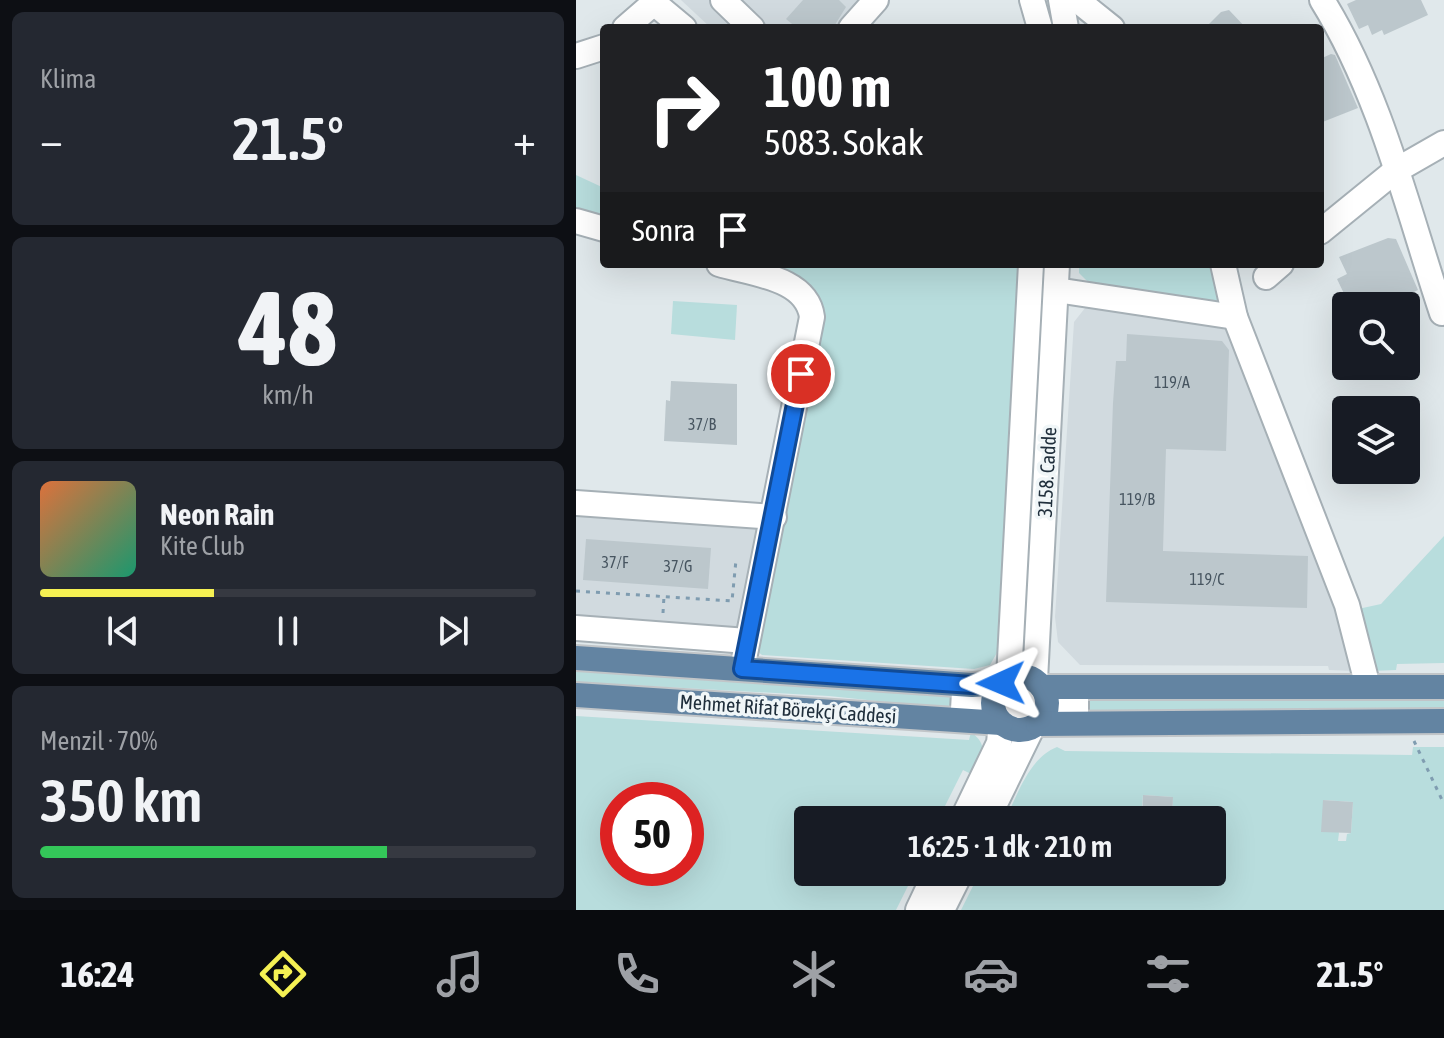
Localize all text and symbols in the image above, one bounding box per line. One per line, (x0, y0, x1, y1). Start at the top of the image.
text: 100 m (764, 55, 891, 119)
icon: right (632, 56, 736, 160)
text: Klima (40, 64, 96, 94)
text: 21.5° (232, 104, 344, 173)
text: − (40, 114, 63, 164)
text: + (513, 114, 536, 164)
text: 5083. Sokak (764, 121, 923, 163)
icon: arrive (711, 208, 755, 252)
text: Sonra (632, 213, 695, 247)
text: 48 (239, 268, 337, 387)
map controls (1332, 292, 1420, 484)
button: search (1332, 292, 1420, 380)
pin (767, 340, 835, 408)
icon: arrive (779, 352, 823, 396)
house number: 119/A (1154, 373, 1190, 391)
text: km/h (262, 380, 314, 410)
button: layers (1332, 396, 1420, 484)
house number: 37/B (688, 415, 716, 433)
street label: 3158. Cadde (1033, 426, 1060, 518)
house number: 119/B (1119, 490, 1155, 508)
text: Neon Rain (160, 497, 274, 531)
text: Kite Club (160, 531, 245, 561)
house number: 37/F (602, 553, 629, 571)
house number: 37/G (664, 557, 692, 575)
house number: 119/C (1189, 570, 1225, 588)
icon: previous (101, 609, 145, 653)
icon: pause (266, 609, 310, 653)
icon: next (431, 609, 475, 653)
position arrow (959, 641, 1043, 725)
street label: Mehmet Rifat Börekçi Caddesi (679, 689, 897, 728)
text: Menzil · 70% (40, 726, 157, 756)
text: 350 km (40, 766, 202, 835)
speed limit sign: 50 (600, 782, 704, 886)
text: 16:25 · 1 dk · 210 m (908, 829, 1112, 863)
icon: directions (255, 946, 311, 1002)
icon: music (432, 946, 488, 1002)
icon: phone (609, 946, 665, 1002)
icon: climate (786, 946, 842, 1002)
icon: car (963, 946, 1019, 1002)
icon: filters (1140, 946, 1196, 1002)
text: 16:24 (60, 953, 135, 995)
text: 21.5° (1316, 953, 1384, 995)

